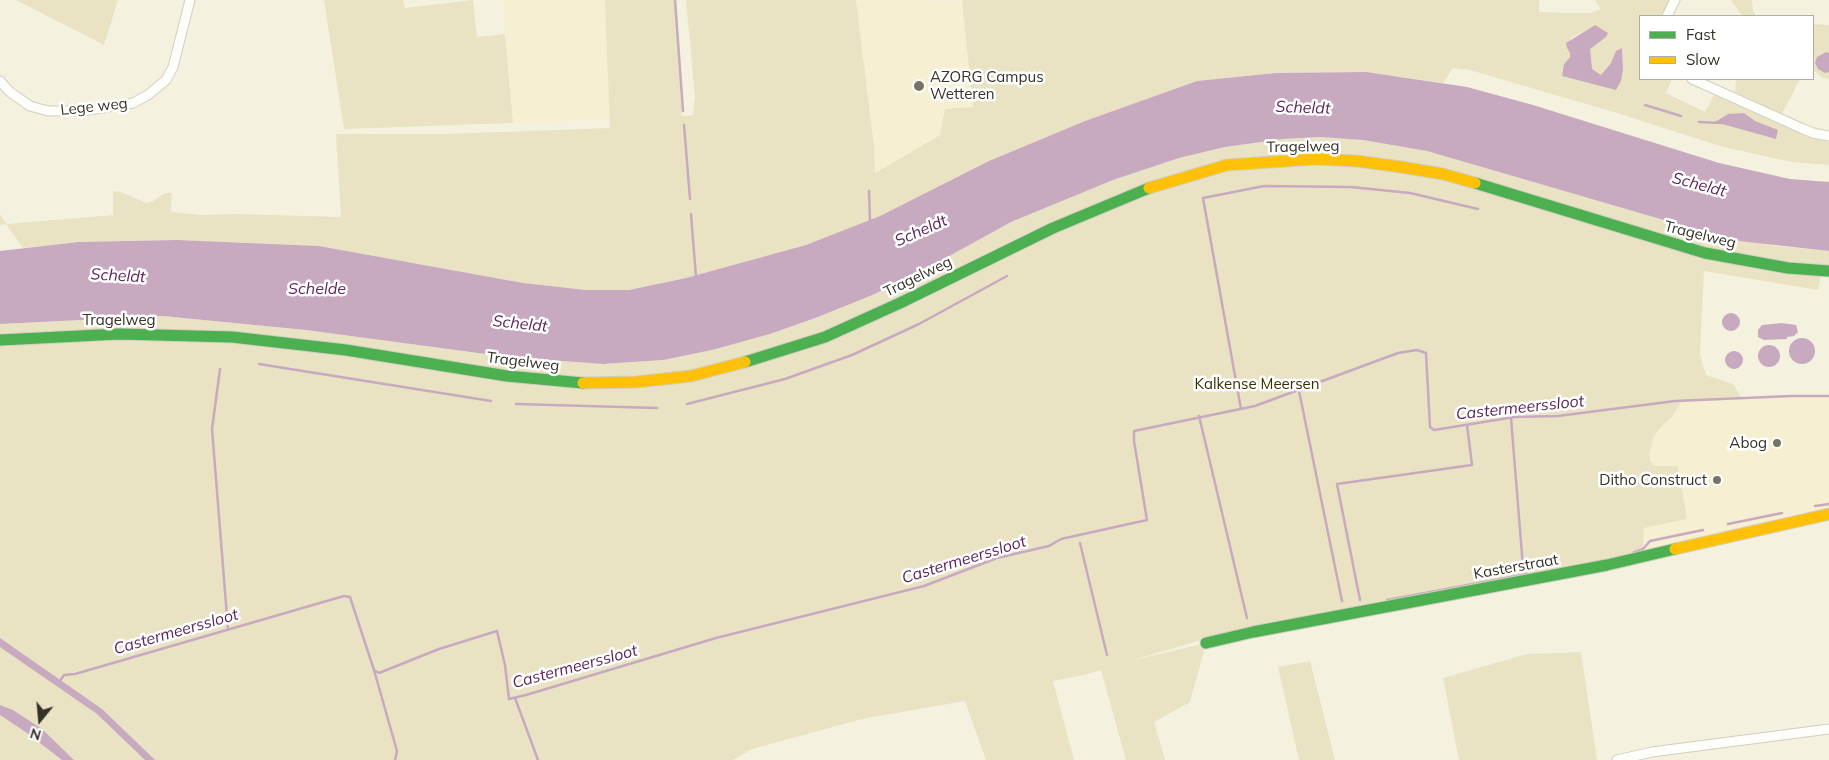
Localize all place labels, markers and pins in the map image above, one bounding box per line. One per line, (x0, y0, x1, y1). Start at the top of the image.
place label: AZORG Campus Wetteren (930, 68, 1044, 103)
marker: AZORG Campus Wetteren (912, 79, 926, 93)
place label: Abog (1729, 434, 1767, 452)
marker: Abog (1771, 437, 1783, 449)
place label: Ditho Construct (1599, 471, 1707, 489)
marker: Ditho Construct (1711, 474, 1723, 486)

